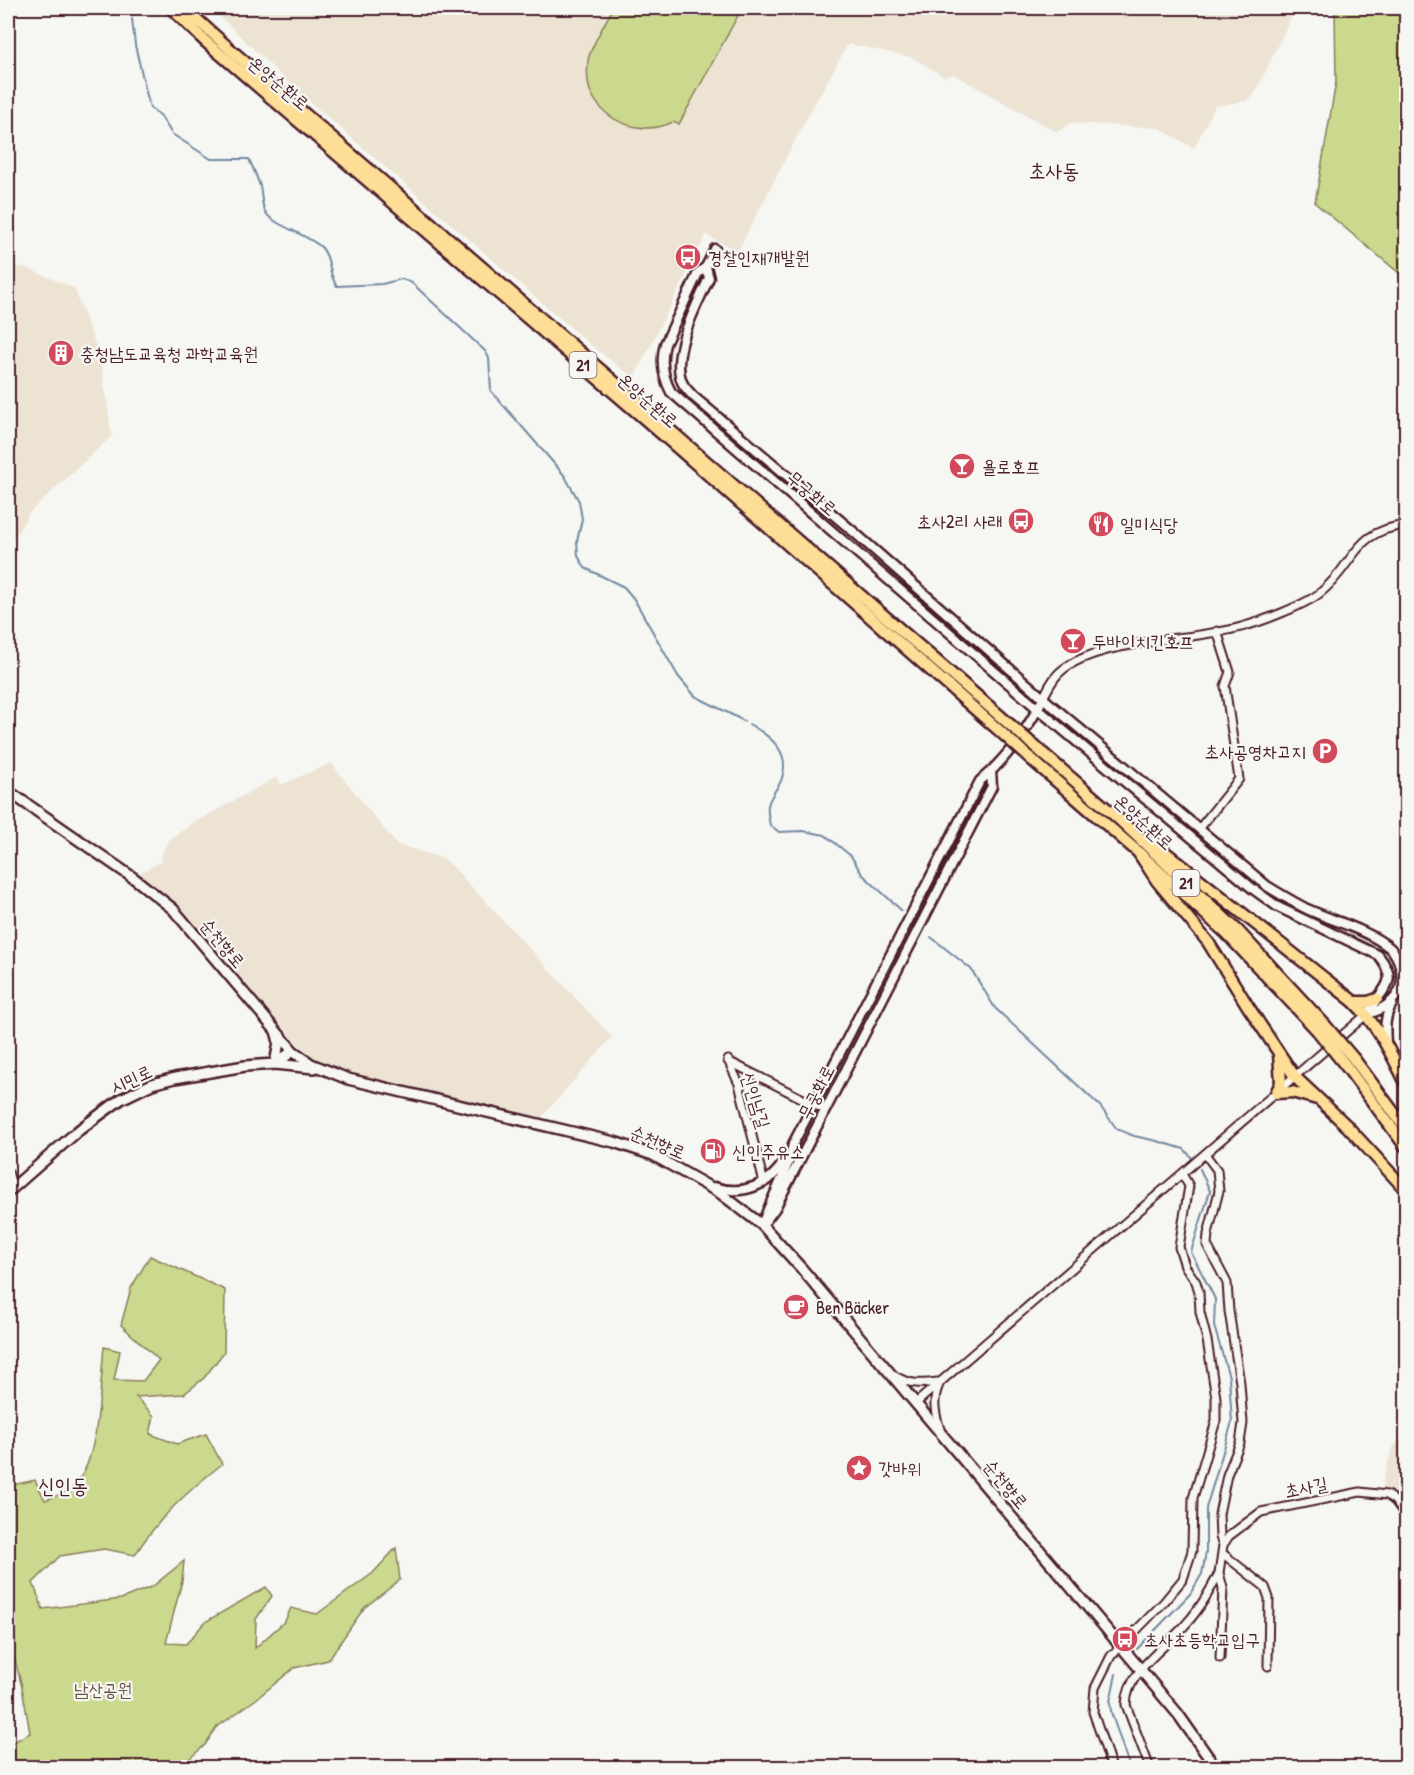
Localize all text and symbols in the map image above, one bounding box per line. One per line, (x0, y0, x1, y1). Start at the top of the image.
street label: 온양순환로 (243, 50, 315, 116)
district label: 초사동 (1029, 156, 1079, 185)
bus stop icon: 경찰인재개발원 (673, 242, 703, 272)
place label: 경찰인재개발원 (708, 245, 809, 270)
building icon: 충청남도교육청 과학교육원 (46, 338, 76, 368)
place label: 충청남도교육청 과학교육원 (80, 341, 258, 366)
road number: 21 (570, 352, 596, 378)
street label: 온양순환로 (612, 367, 684, 433)
bar icon: 욜로호프 (947, 451, 977, 481)
place label: 욜로호프 (982, 454, 1040, 479)
street label: 무궁화로 (782, 465, 842, 521)
bus stop icon: 초사2리 사래 (1006, 506, 1036, 536)
place label: 초사2리 사래 (917, 509, 1002, 534)
restaurant icon: 일미식당 (1086, 509, 1116, 539)
place label: 일미식당 (1120, 512, 1178, 537)
bar icon: 두바이치킨호프 (1058, 626, 1088, 656)
place label: 두바이치킨호프 (1092, 629, 1193, 654)
parking icon: 초사공영차고지 (1310, 736, 1340, 766)
place label: 초사공영차고지 (1205, 739, 1306, 764)
street label: 온양순환로 (1109, 788, 1179, 856)
road number: 21 (1172, 870, 1200, 896)
street label: 순천향로 (195, 913, 251, 973)
street label: 시민로 (106, 1058, 156, 1100)
street label: 무궁화로 (792, 1061, 840, 1123)
street label: 신인남길 (736, 1069, 777, 1132)
street label: 순천향로 (626, 1119, 690, 1165)
fuel station icon: 신인주유소 (698, 1136, 728, 1166)
place label: 신인주유소 (732, 1139, 804, 1164)
cafe icon: Ben Bäcker (781, 1292, 811, 1322)
place label: Ben Bäcker (816, 1295, 889, 1320)
place icon: 갓바위 (844, 1453, 874, 1483)
street label: 순천향로 (978, 1454, 1034, 1514)
place label: 갓바위 (878, 1456, 921, 1481)
street label: 초사길 (1282, 1470, 1330, 1503)
district label: 신인동 (38, 1471, 88, 1500)
bus stop icon: 초사초등학교입구 (1110, 1624, 1140, 1654)
place label: 초사초등학교입구 (1144, 1627, 1260, 1652)
park label: 남산공원 (74, 1677, 132, 1702)

